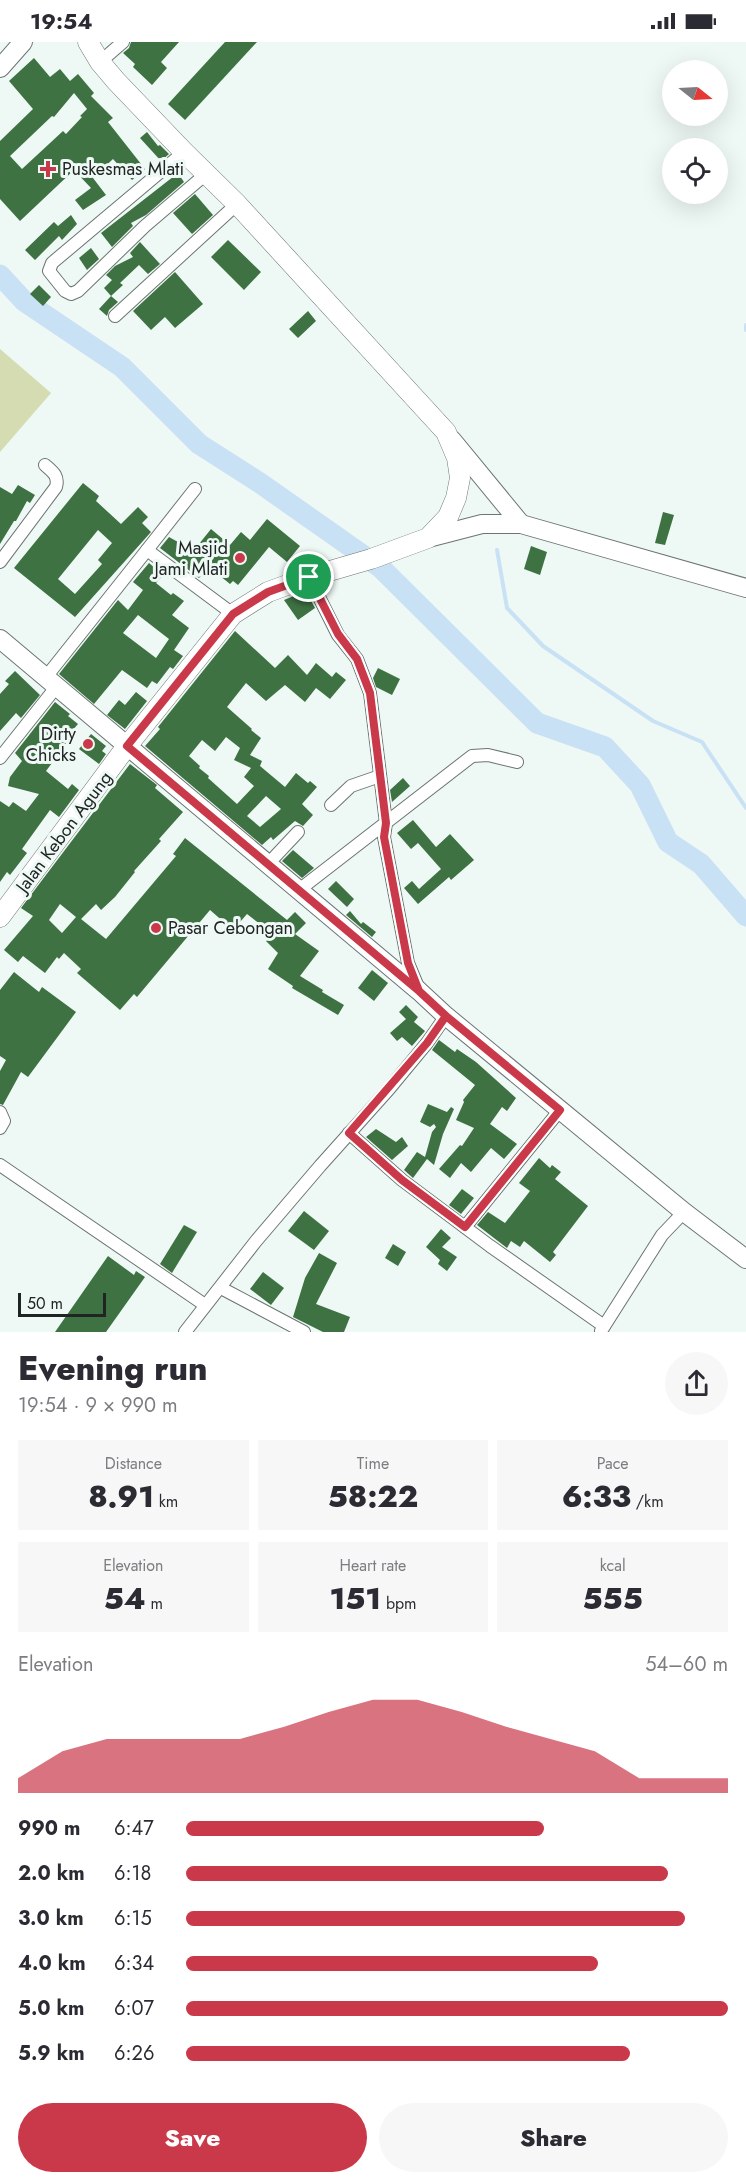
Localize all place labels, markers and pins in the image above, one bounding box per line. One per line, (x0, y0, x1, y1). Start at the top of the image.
place label: Puskesmas Mlati (62, 156, 184, 182)
marker: Puskesmas Mlati (39, 160, 57, 178)
place label: Masjid Jami Mlati (153, 535, 228, 582)
marker: Masjid Jami Mlati (233, 551, 247, 565)
pin (283, 551, 334, 602)
place label: Dirty Chicks (26, 721, 76, 768)
marker: Dirty Chicks (81, 737, 95, 751)
place label: Pasar Cebongan (168, 915, 293, 941)
marker: Pasar Cebongan (149, 921, 163, 935)

